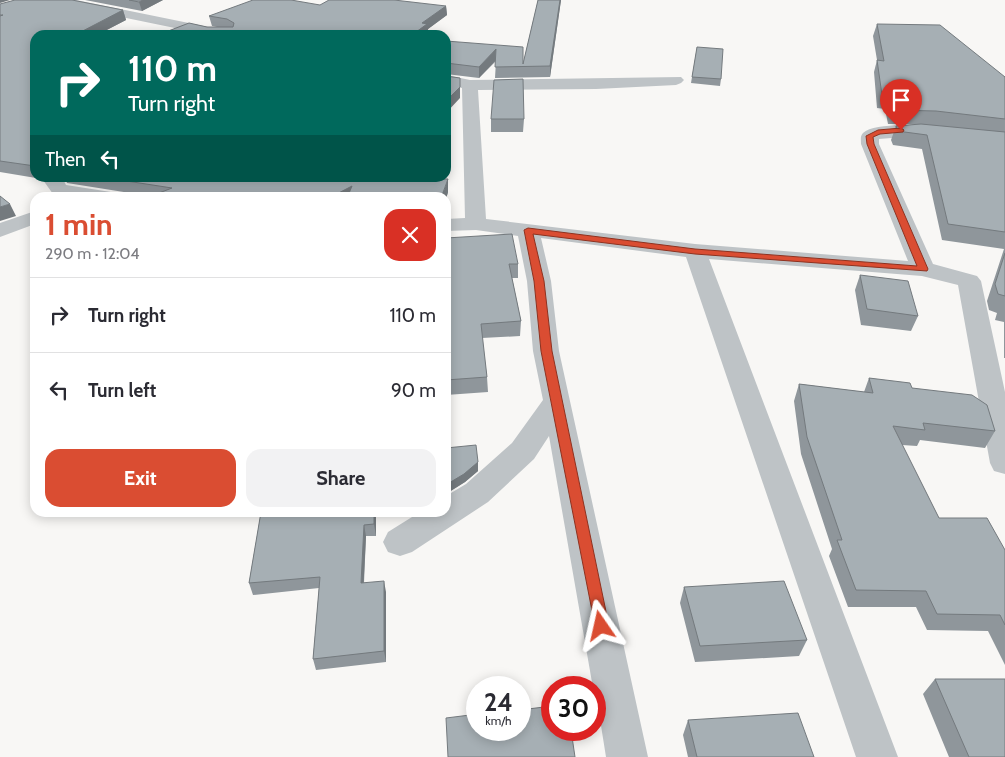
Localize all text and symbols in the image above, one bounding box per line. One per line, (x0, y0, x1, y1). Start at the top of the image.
text: 110 m (128, 47, 217, 90)
icon: right (45, 50, 110, 115)
pin (880, 79, 922, 130)
icon: arrive (887, 86, 915, 114)
text: Turn right (128, 90, 215, 117)
icon: left (96, 145, 124, 173)
text: Then (45, 148, 86, 171)
text: 1 min (45, 206, 113, 243)
button: close (384, 209, 436, 261)
text: 290 m · 12:04 (45, 244, 140, 263)
icon: right (45, 301, 73, 329)
text: Turn right (88, 304, 166, 327)
text: 110 m (389, 304, 436, 327)
icon: left (45, 376, 73, 404)
text: Turn left (88, 379, 156, 402)
text: 90 m (391, 379, 436, 402)
button: Exit (45, 449, 236, 507)
button: Share (246, 449, 436, 507)
position arrow (574, 599, 626, 651)
speed limit sign: 30 (541, 676, 606, 741)
text: 24 (484, 687, 513, 717)
text: km/h (485, 713, 512, 728)

